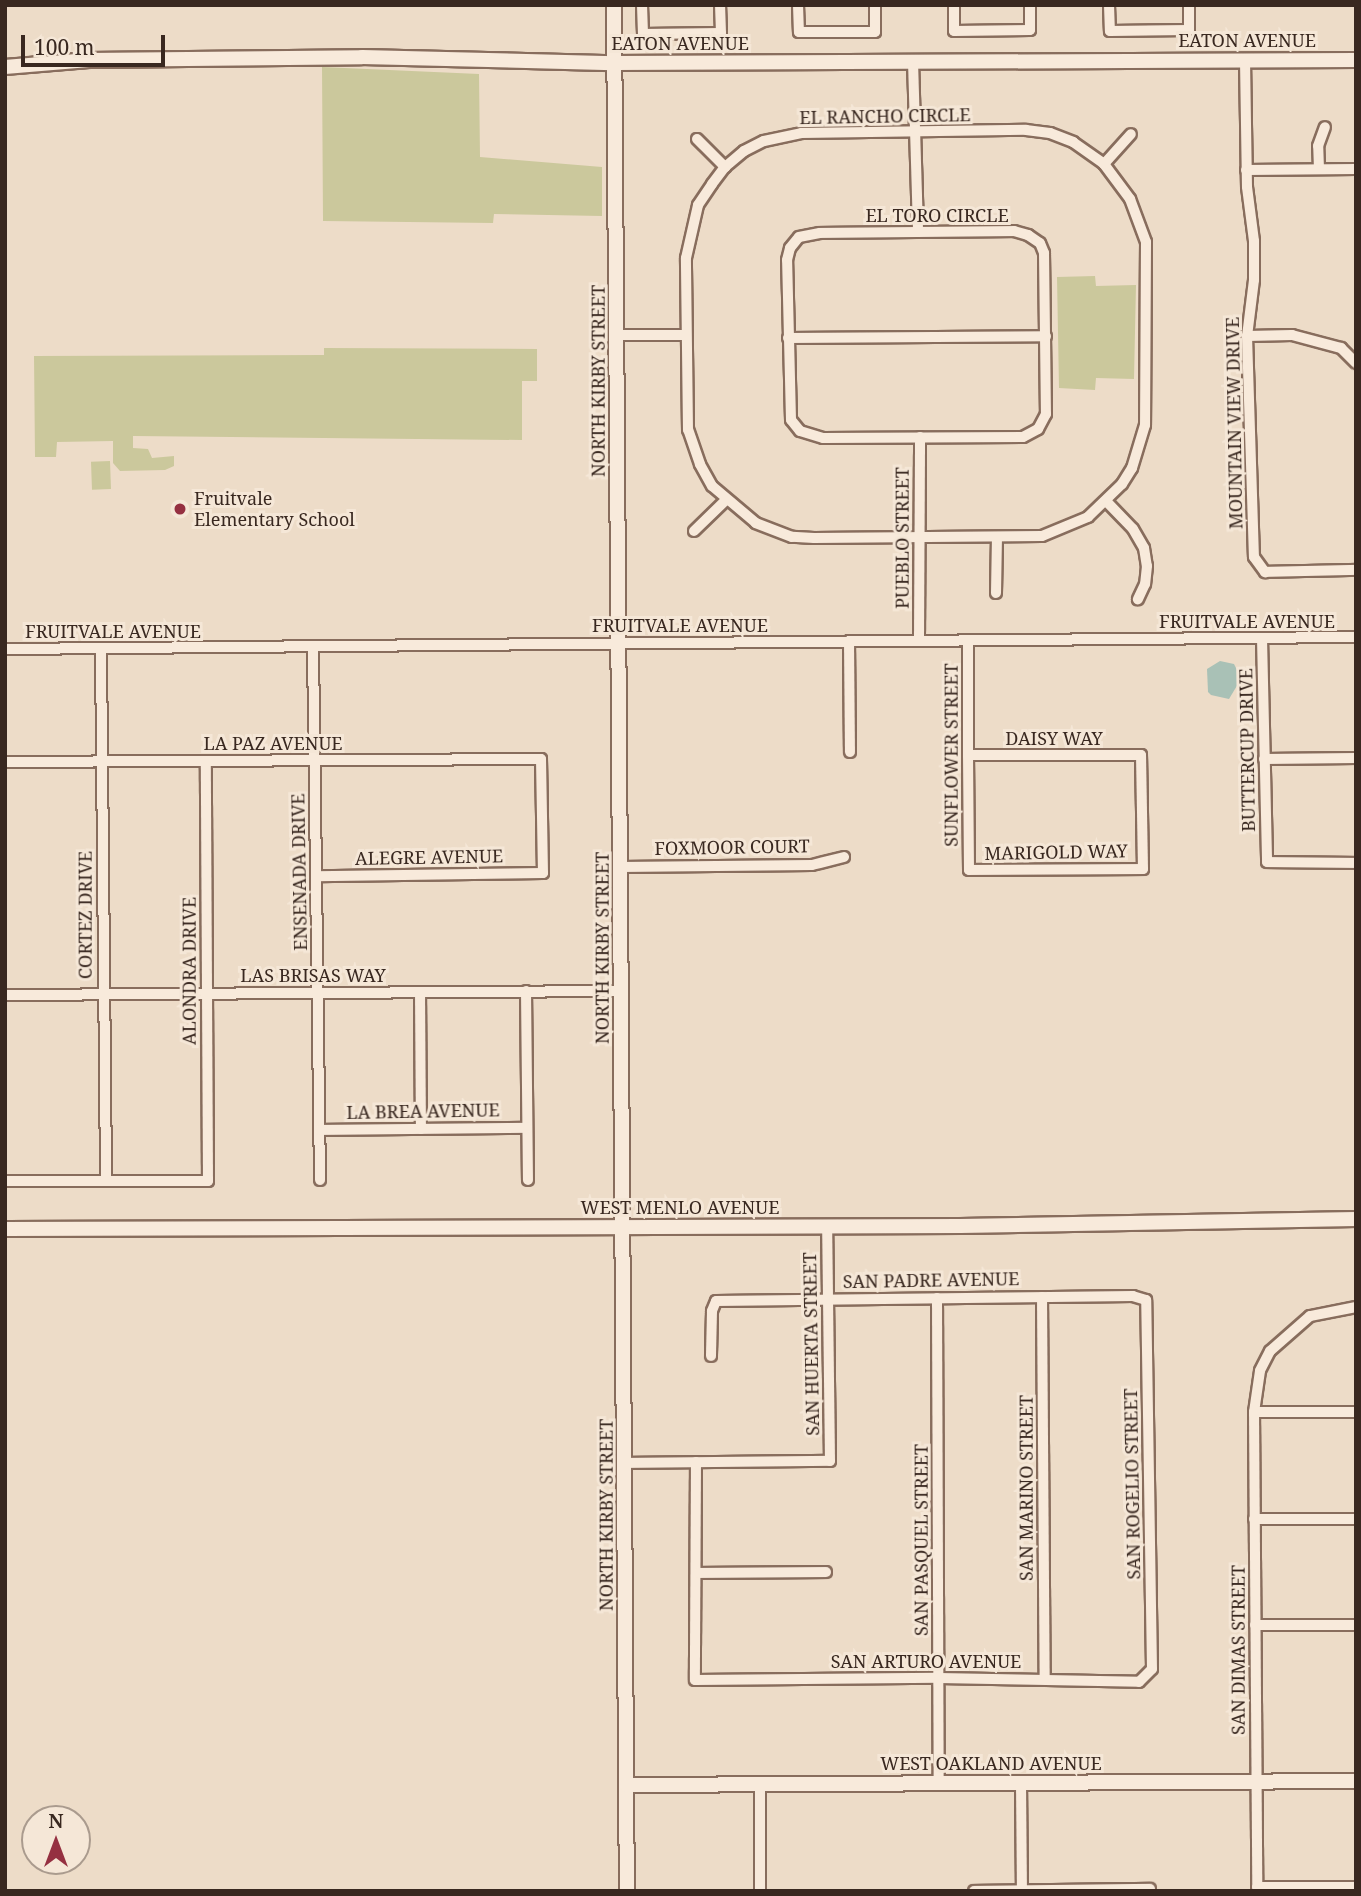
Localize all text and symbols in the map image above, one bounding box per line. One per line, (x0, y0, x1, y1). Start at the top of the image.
scale bar (24, 21, 168, 65)
street label: EATON AVENUE (1178, 29, 1316, 51)
street label: EATON AVENUE (611, 32, 749, 54)
text: 100 m (34, 33, 95, 61)
street label: EL RANCHO CIRCLE (799, 104, 971, 128)
street label: EL TORO CIRCLE (865, 204, 1009, 226)
street label: NORTH KIRBY STREET (587, 285, 609, 477)
street label: MOUNTAIN VIEW DRIVE (1221, 317, 1247, 529)
street label: PUEBLO STREET (891, 467, 913, 609)
place label: Fruitvale Elementary School (194, 488, 355, 530)
marker: Fruitvale Elementary School (172, 501, 188, 517)
street label: FRUITVALE AVENUE (1159, 610, 1335, 632)
street label: FRUITVALE AVENUE (592, 614, 768, 636)
street label: FRUITVALE AVENUE (25, 620, 201, 642)
street label: SUNFLOWER STREET (940, 663, 962, 847)
street label: BUTTERCUP DRIVE (1235, 668, 1259, 832)
street label: DAISY WAY (1005, 727, 1103, 749)
street label: LA PAZ AVENUE (203, 732, 343, 754)
street label: ENSENADA DRIVE (287, 793, 311, 951)
street label: FOXMOOR COURT (654, 835, 810, 859)
street label: MARIGOLD WAY (984, 840, 1128, 864)
street label: ALEGRE AVENUE (355, 845, 503, 869)
street label: CORTEZ DRIVE (74, 851, 96, 979)
street label: NORTH KIRBY STREET (591, 852, 613, 1044)
street label: ALONDRA DRIVE (178, 897, 200, 1045)
street label: LAS BRISAS WAY (240, 964, 386, 986)
street label: LA BREA AVENUE (346, 1099, 500, 1123)
street label: WEST MENLO AVENUE (581, 1196, 779, 1218)
street label: SAN HUERTA STREET (799, 1252, 823, 1436)
street label: SAN PADRE AVENUE (843, 1268, 1019, 1292)
street label: SAN ROGELIO STREET (1120, 1388, 1144, 1580)
street label: SAN MARINO STREET (1015, 1395, 1037, 1581)
street label: NORTH KIRBY STREET (595, 1419, 617, 1611)
street label: SAN PASQUEL STREET (910, 1444, 932, 1636)
street label: SAN DIMAS STREET (1227, 1565, 1249, 1735)
street label: SAN ARTURO AVENUE (831, 1650, 1021, 1672)
street label: WEST OAKLAND AVENUE (880, 1752, 1102, 1774)
north arrow (21, 1805, 91, 1875)
text: N (49, 1808, 63, 1834)

